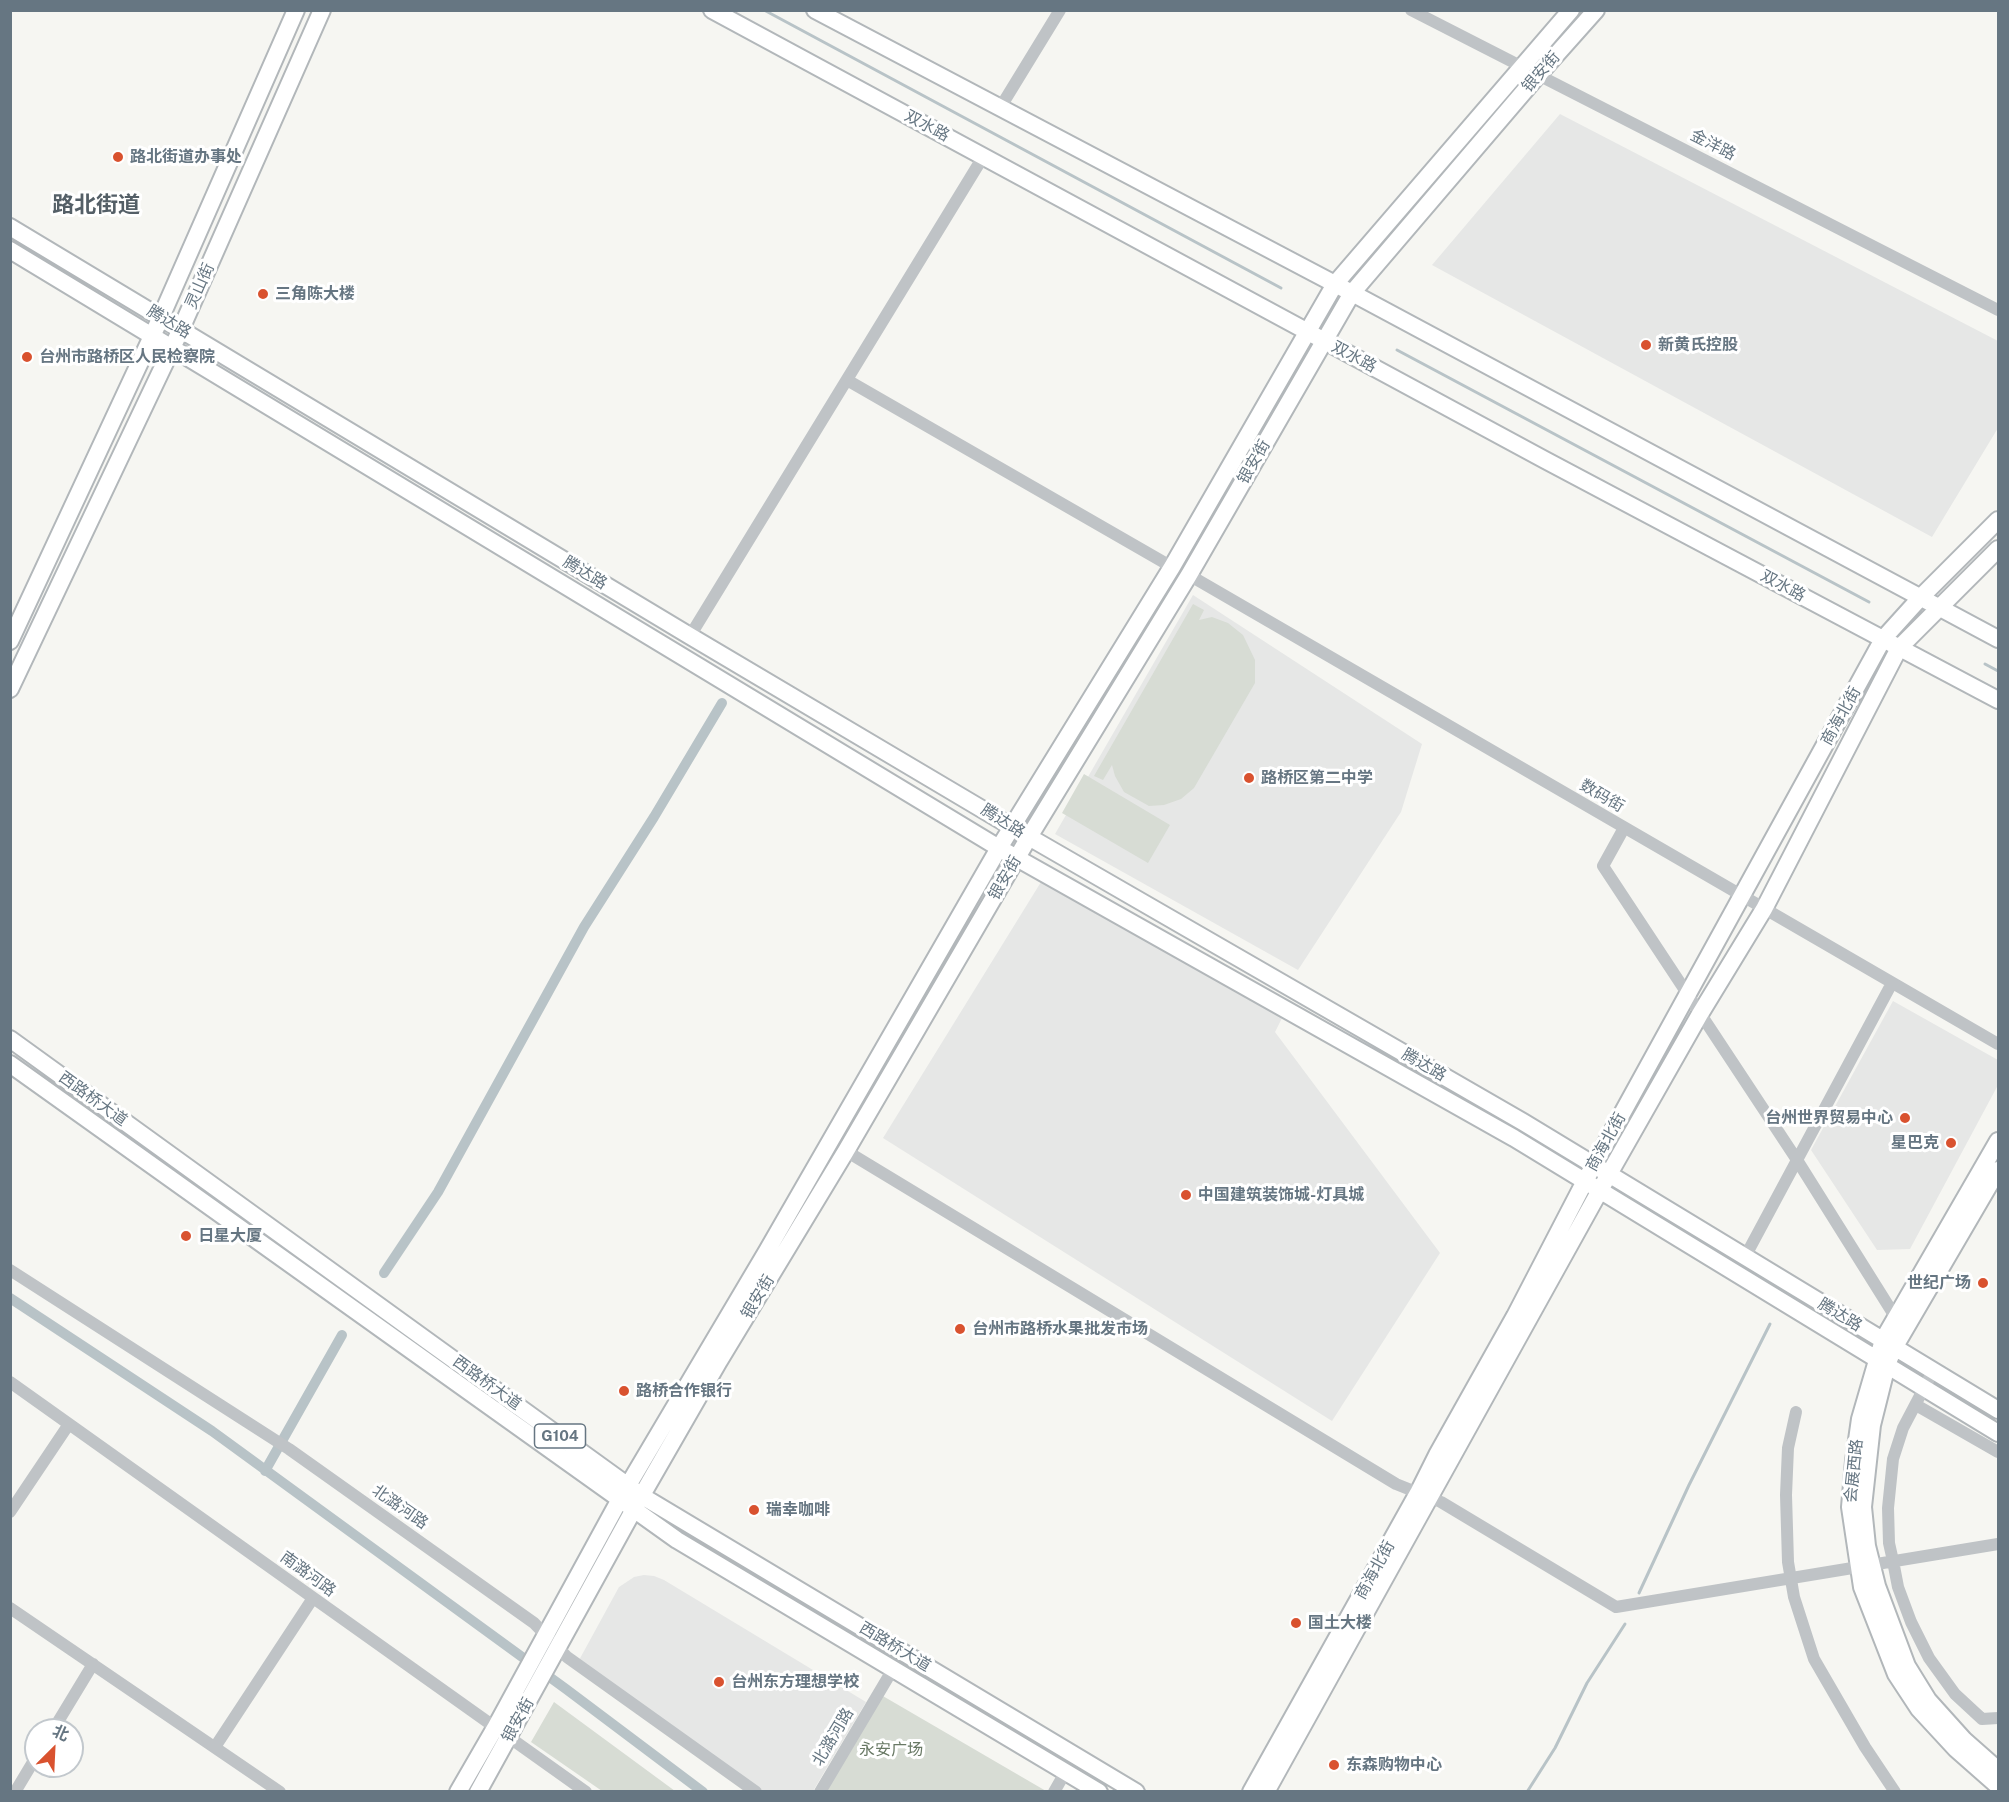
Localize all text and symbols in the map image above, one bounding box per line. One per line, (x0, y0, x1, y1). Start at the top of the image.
street label: 银安街 (1518, 48, 1564, 96)
street label: 双水路 (901, 106, 953, 146)
street label: 金洋路 (1687, 126, 1739, 164)
place label: 路北街道办事处 (130, 147, 242, 167)
marker: 路北街道办事处 (111, 150, 125, 164)
district label: 路北街道 (52, 192, 140, 218)
street label: 灵山街 (181, 260, 219, 312)
place label: 三角陈大楼 (275, 284, 355, 304)
marker: 三角陈大楼 (256, 287, 270, 301)
street label: 腾达路 (143, 301, 195, 343)
place label: 新黄氏控股 (1658, 335, 1738, 355)
street label: 双水路 (1328, 337, 1380, 377)
marker: 新黄氏控股 (1639, 338, 1653, 352)
place label: 台州市路桥区人民检察院 (39, 347, 215, 367)
marker: 台州市路桥区人民检察院 (20, 350, 34, 364)
street label: 银安街 (1234, 436, 1274, 488)
street label: 腾达路 (559, 552, 611, 594)
street label: 双水路 (1757, 566, 1809, 606)
street label: 商海北街 (1817, 683, 1865, 749)
place label: 路桥区第二中学 (1261, 768, 1373, 788)
marker: 路桥区第二中学 (1242, 771, 1256, 785)
street label: 数码街 (1576, 776, 1628, 816)
street label: 腾达路 (978, 800, 1028, 842)
street label: 银安街 (985, 852, 1025, 904)
street label: 腾达路 (1398, 1045, 1450, 1085)
street label: 西路桥大道 (55, 1068, 131, 1130)
place label: 台州世界贸易中心 (1765, 1108, 1893, 1128)
street label: 商海北街 (1582, 1109, 1630, 1175)
marker: 台州世界贸易中心 (1898, 1111, 1912, 1125)
place label: 星巴克 (1891, 1133, 1939, 1153)
marker: 星巴克 (1944, 1136, 1958, 1150)
place label: 中国建筑装饰城-灯具城 (1198, 1185, 1364, 1205)
marker: 中国建筑装饰城-灯具城 (1179, 1188, 1193, 1202)
place label: 日星大厦 (198, 1226, 262, 1246)
marker: 日星大厦 (179, 1229, 193, 1243)
street label: 银安街 (737, 1271, 779, 1323)
place label: 世纪广场 (1907, 1273, 1971, 1293)
marker: 世纪广场 (1976, 1276, 1990, 1290)
street label: 腾达路 (1814, 1294, 1866, 1336)
place label: 台州市路桥水果批发市场 (972, 1319, 1148, 1339)
marker: 台州市路桥水果批发市场 (953, 1322, 967, 1336)
street label: 西路桥大道 (449, 1352, 525, 1414)
place label: 路桥合作银行 (636, 1381, 732, 1401)
marker: 路桥合作银行 (617, 1384, 631, 1398)
road number: G104 (534, 1424, 586, 1448)
street label: 会展西路 (1841, 1438, 1867, 1504)
street label: 北潞河路 (368, 1481, 432, 1533)
place label: 瑞幸咖啡 (766, 1500, 830, 1520)
marker: 瑞幸咖啡 (747, 1503, 761, 1517)
street label: 商海北街 (1351, 1537, 1399, 1603)
street label: 南潞河路 (276, 1547, 340, 1601)
place label: 国土大楼 (1308, 1613, 1372, 1633)
marker: 国土大楼 (1289, 1616, 1303, 1630)
street label: 西路桥大道 (856, 1618, 934, 1676)
place label: 台州东方理想学校 (731, 1672, 859, 1692)
marker: 台州东方理想学校 (712, 1675, 726, 1689)
street label: 银安街 (498, 1694, 538, 1746)
street label: 北潞河路 (808, 1705, 858, 1769)
north arrow (24, 1718, 84, 1778)
text: 北 (50, 1721, 72, 1745)
park label: 永安广场 (859, 1740, 923, 1760)
place label: 东森购物中心 (1346, 1755, 1442, 1775)
marker: 东森购物中心 (1327, 1758, 1341, 1772)

